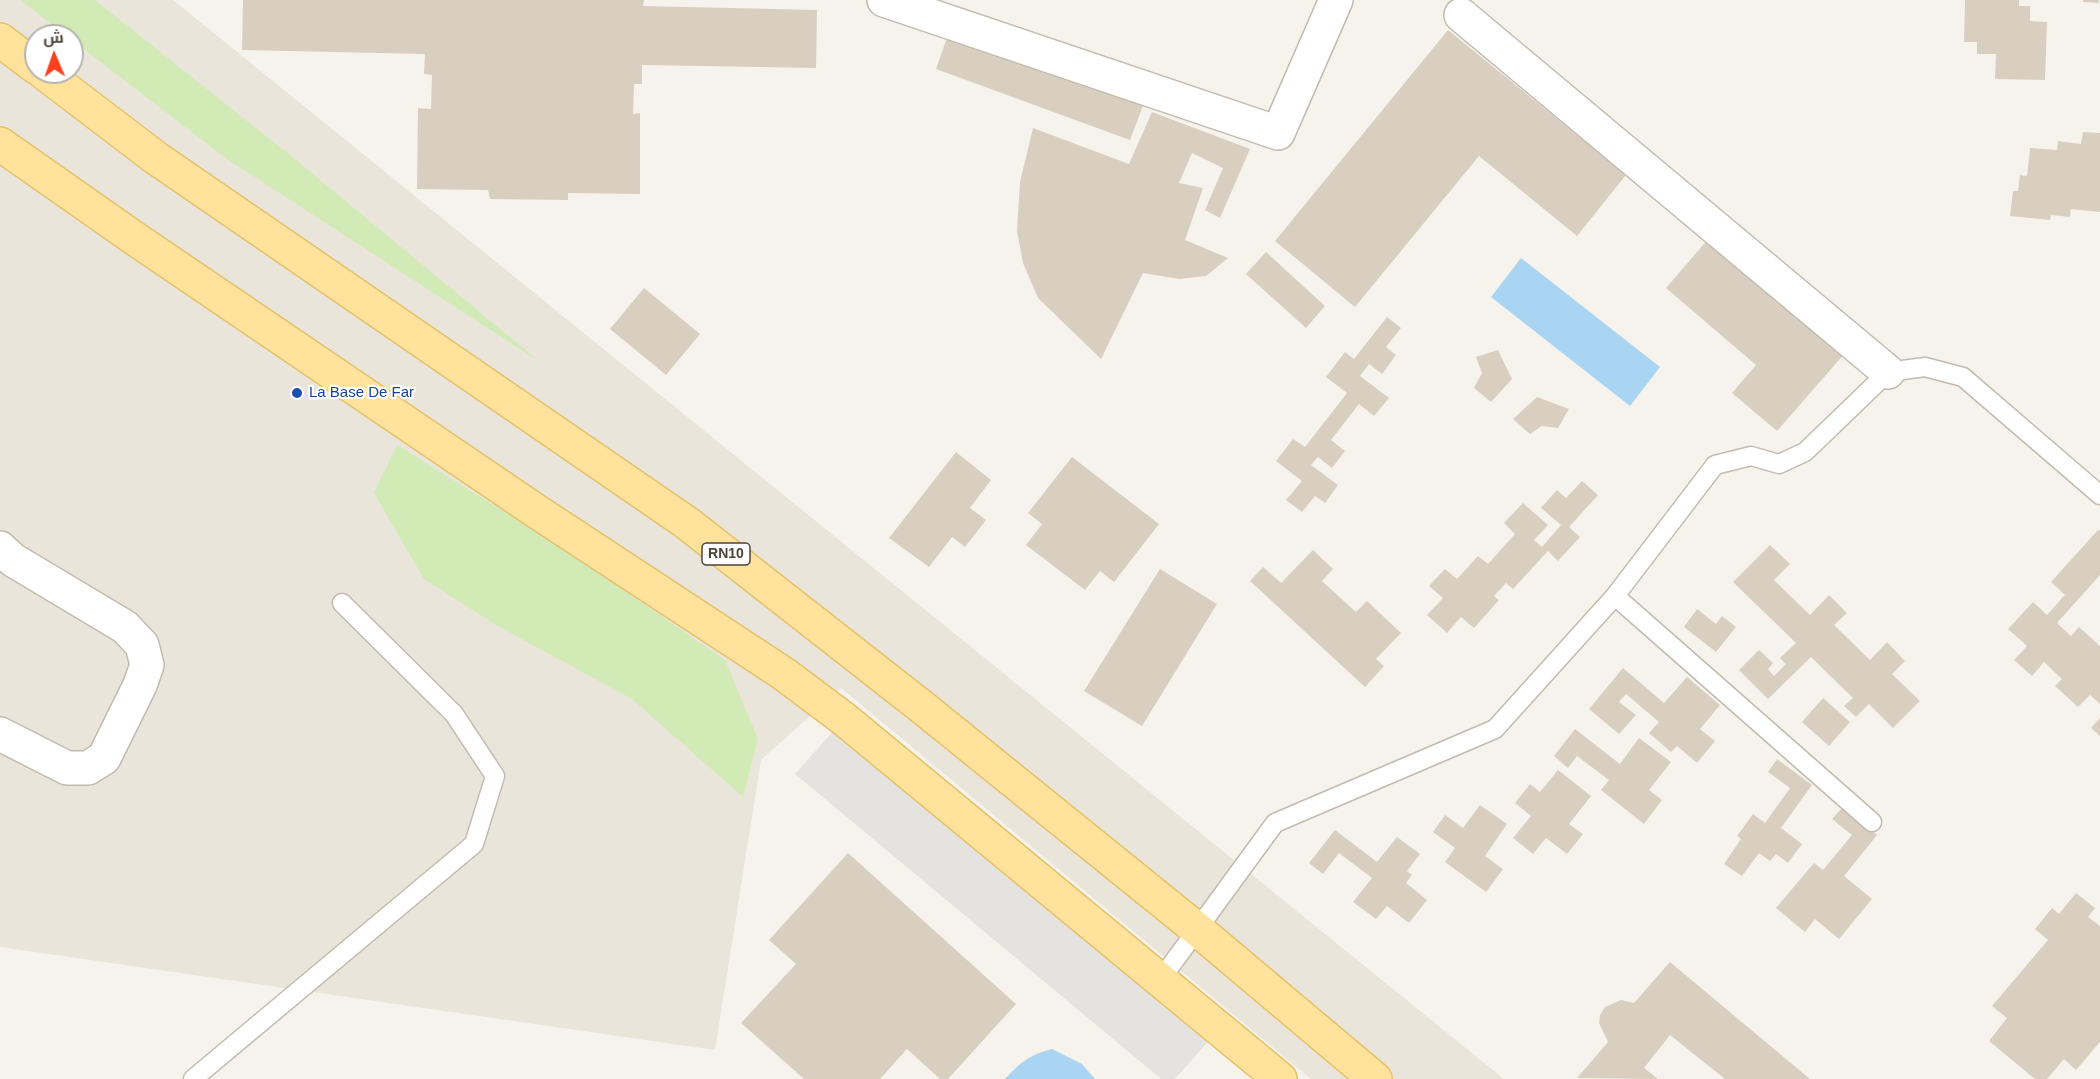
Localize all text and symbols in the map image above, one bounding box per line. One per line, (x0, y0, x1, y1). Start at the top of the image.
north arrow (24, 24, 84, 84)
text: ش (43, 29, 64, 46)
place label: La Base De Far (309, 384, 414, 402)
marker: La Base De Far (290, 386, 304, 400)
road number: RN10 (702, 543, 750, 565)

